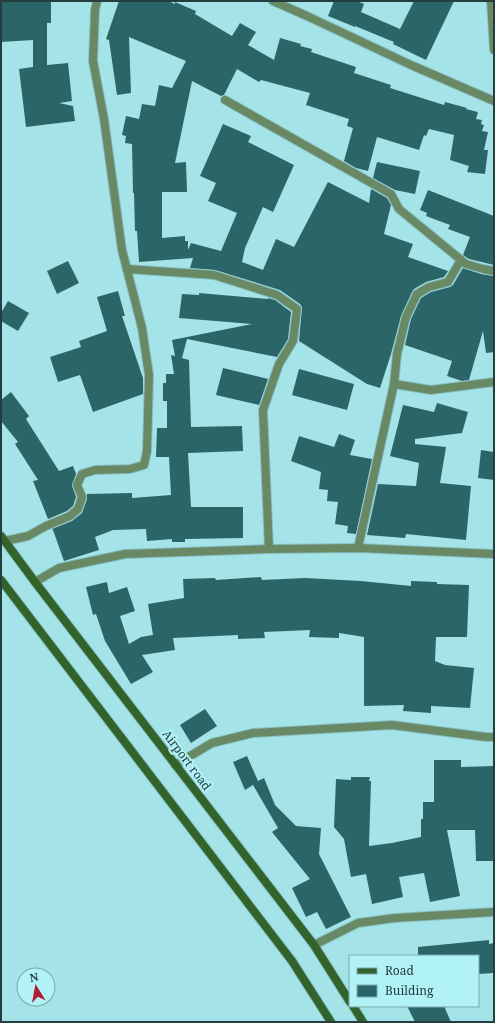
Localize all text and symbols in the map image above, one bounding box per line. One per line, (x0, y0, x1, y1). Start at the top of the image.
street label: Airport road (159, 726, 216, 794)
legend (349, 955, 479, 1007)
text: Road (385, 962, 415, 979)
north arrow (16, 967, 56, 1007)
text: N (28, 968, 40, 985)
text: Building (385, 982, 434, 999)

